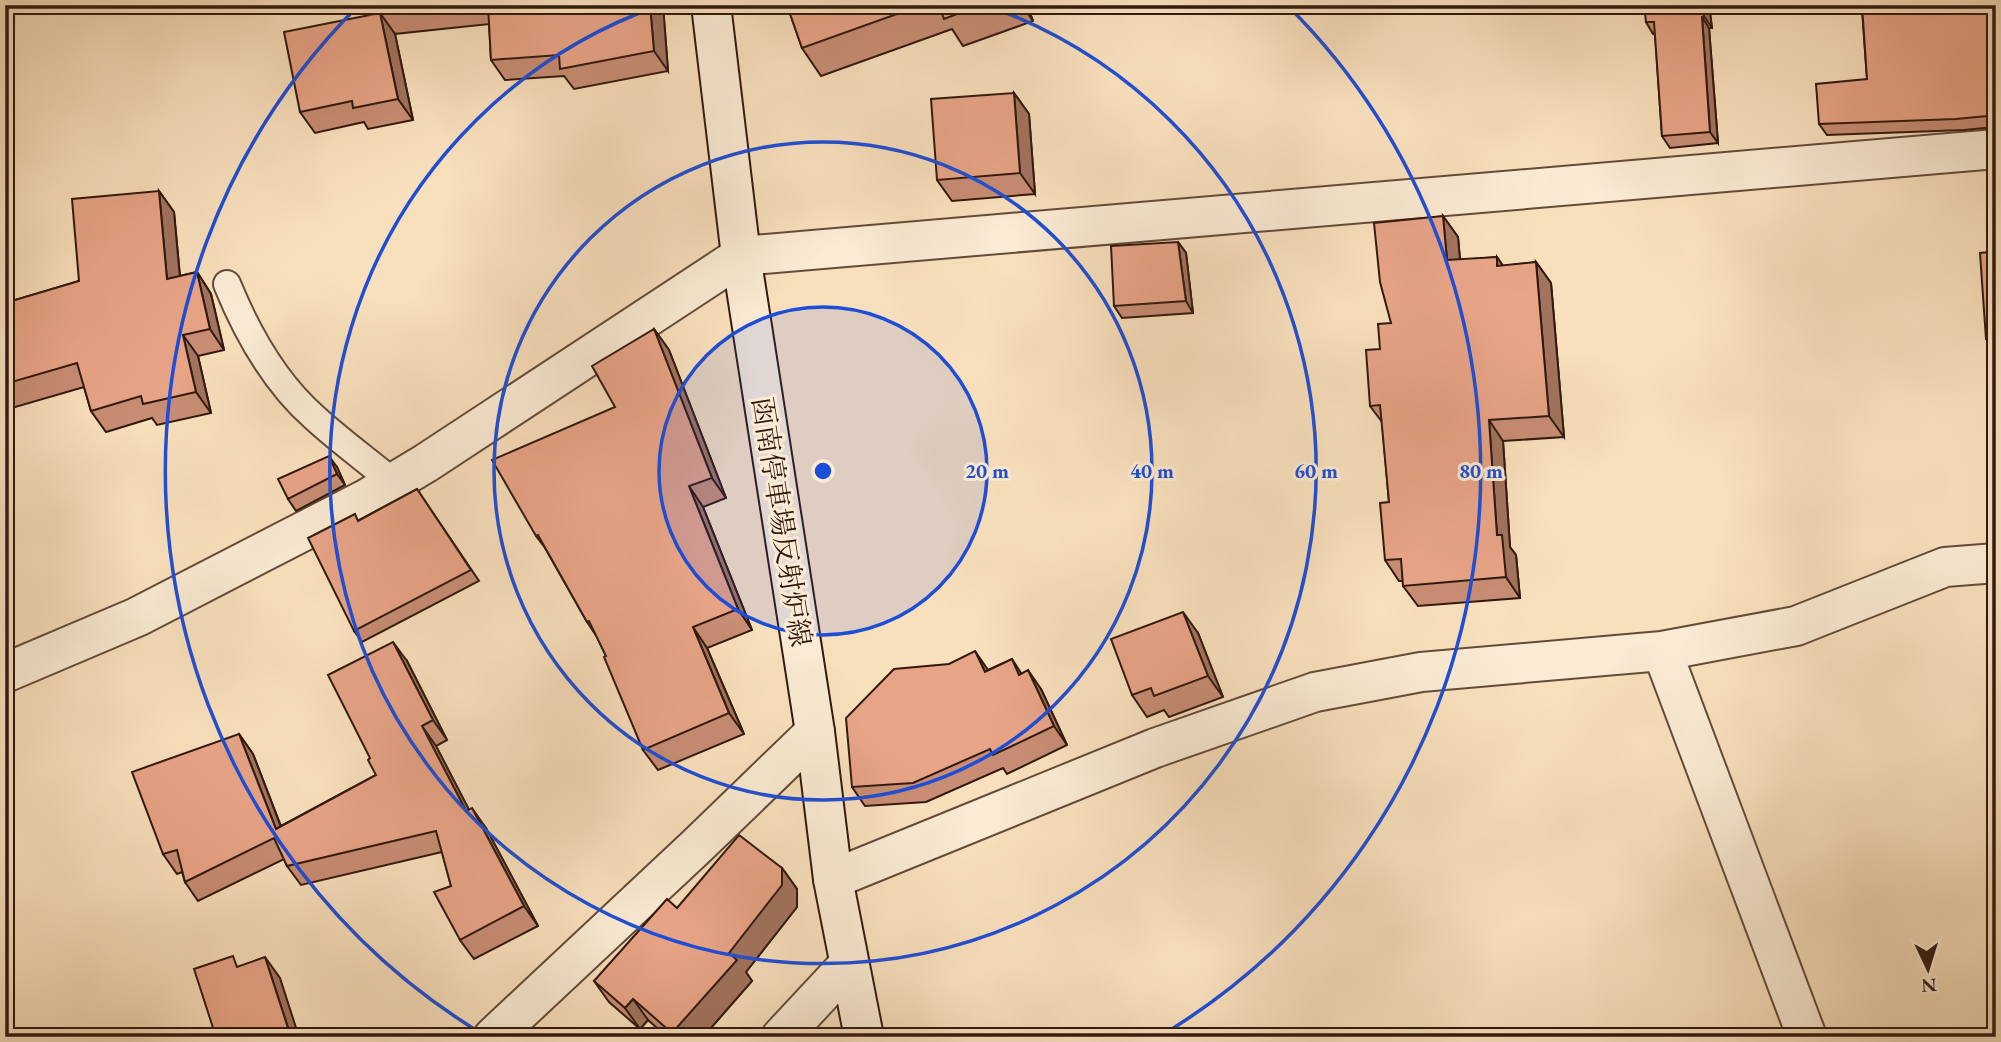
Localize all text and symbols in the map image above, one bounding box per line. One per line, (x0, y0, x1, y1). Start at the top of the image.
street label: 函南停車場反射炉線 (745, 395, 819, 649)
text: 20 m (965, 457, 1009, 484)
text: 40 m (1130, 457, 1174, 484)
text: 60 m (1294, 457, 1338, 484)
text: 80 m (1459, 457, 1503, 484)
centre of rings (811, 459, 835, 483)
north arrow (1892, 934, 1962, 1004)
text: N (1920, 972, 1938, 999)

